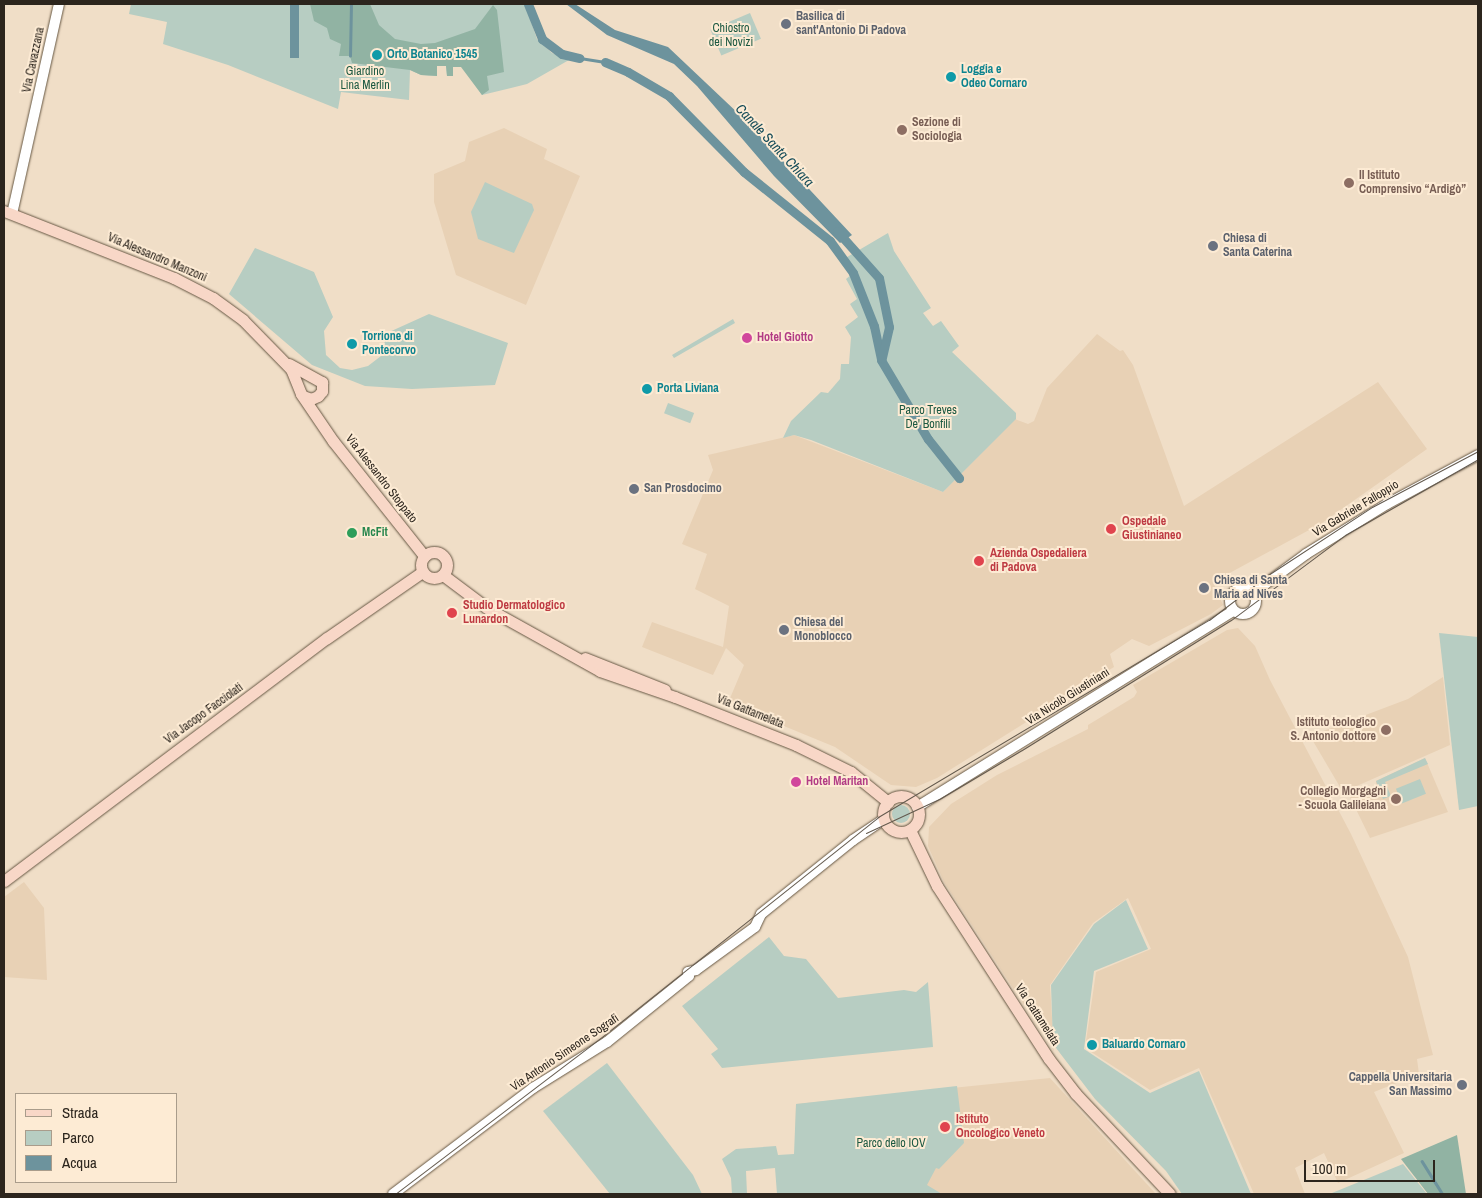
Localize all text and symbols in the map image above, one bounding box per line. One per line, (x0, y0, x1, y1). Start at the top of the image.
place label: Basilica di sant'Antonio Di Padova (796, 10, 906, 38)
marker: Basilica di sant'Antonio Di Padova (780, 18, 792, 30)
park label: Chiostro dei Novizi (709, 22, 753, 50)
street label: Via Cavazzana (20, 26, 48, 94)
place label: Orto Botanico 1545 (387, 48, 477, 62)
marker: Orto Botanico 1545 (371, 49, 383, 61)
place label: Loggia e Odeo Cornaro (961, 63, 1027, 91)
park label: Giardino Lina Merlin (340, 65, 390, 93)
marker: Loggia e Odeo Cornaro (945, 71, 957, 83)
water label: Canale Santa Chiara (732, 100, 818, 190)
place label: Sezione di Sociologia (912, 116, 962, 144)
marker: Sezione di Sociologia (896, 124, 908, 136)
place label: II Istituto Comprensivo “Ardigò” (1359, 169, 1466, 197)
marker: II Istituto Comprensivo “Ardigò” (1343, 177, 1355, 189)
street label: Via Alessandro Manzoni (105, 230, 209, 286)
place label: Chiesa di Santa Caterina (1223, 232, 1292, 260)
marker: Chiesa di Santa Caterina (1207, 240, 1219, 252)
place label: Torrione di Pontecorvo (362, 330, 416, 358)
place label: Hotel Giotto (757, 331, 813, 345)
marker: Hotel Giotto (741, 332, 753, 344)
marker: Torrione di Pontecorvo (346, 338, 358, 350)
place label: Porta Liviana (657, 382, 719, 396)
marker: Porta Liviana (641, 383, 653, 395)
park label: Parco Treves De' Bonfili (899, 404, 957, 432)
street label: Via Alessandro Stoppato (342, 432, 420, 526)
street label: Via Gabriele Falloppio (1310, 478, 1402, 540)
place label: San Prosdocimo (644, 482, 722, 496)
marker: San Prosdocimo (628, 483, 640, 495)
place label: Ospedale Giustinianeo (1122, 515, 1182, 543)
marker: Ospedale Giustinianeo (1104, 522, 1118, 536)
place label: McFit (362, 526, 388, 540)
marker: McFit (346, 527, 358, 539)
place label: Azienda Ospedaliera di Padova (990, 547, 1087, 575)
marker: Azienda Ospedaliera di Padova (972, 554, 986, 568)
place label: Chiesa di Santa Maria ad Nives (1214, 574, 1287, 602)
marker: Chiesa di Santa Maria ad Nives (1198, 582, 1210, 594)
place label: Studio Dermatologico Lunardon (463, 599, 565, 627)
marker: Studio Dermatologico Lunardon (445, 606, 459, 620)
place label: Chiesa del Monoblocco (794, 616, 852, 644)
marker: Chiesa del Monoblocco (778, 624, 790, 636)
street label: Via Nicolò Giustiniani (1023, 665, 1113, 729)
street label: Via Jacopo Facciolati (162, 681, 246, 747)
street label: Via Gattamelata (714, 692, 786, 732)
place label: Istituto teologico S. Antonio dottore (1290, 716, 1376, 744)
marker: Istituto teologico S. Antonio dottore (1380, 724, 1392, 736)
place label: Hotel Maritan (806, 775, 868, 789)
marker: Hotel Maritan (790, 776, 802, 788)
place label: Collegio Morgagni - Scuola Galileiana (1298, 785, 1386, 813)
marker: Collegio Morgagni - Scuola Galileiana (1390, 793, 1402, 805)
street label: Via Gattamelata (1012, 981, 1062, 1049)
street label: Via Antonio Simeone Sografi (508, 1011, 622, 1095)
place label: Baluardo Cornaro (1102, 1038, 1186, 1052)
marker: Baluardo Cornaro (1086, 1039, 1098, 1051)
place label: Cappella Universitaria San Massimo (1349, 1071, 1452, 1099)
marker: Cappella Universitaria San Massimo (1456, 1079, 1468, 1091)
legend (15, 1093, 178, 1183)
text: Strada (62, 1102, 98, 1123)
place label: Istituto Oncologico Veneto (956, 1113, 1045, 1141)
marker: Istituto Oncologico Veneto (938, 1120, 952, 1134)
text: Parco (62, 1127, 94, 1148)
park label: Parco dello IOV (857, 1137, 925, 1151)
scale bar (1307, 1150, 1438, 1182)
text: Acqua (62, 1152, 97, 1173)
text: 100 m (1312, 1158, 1346, 1179)

